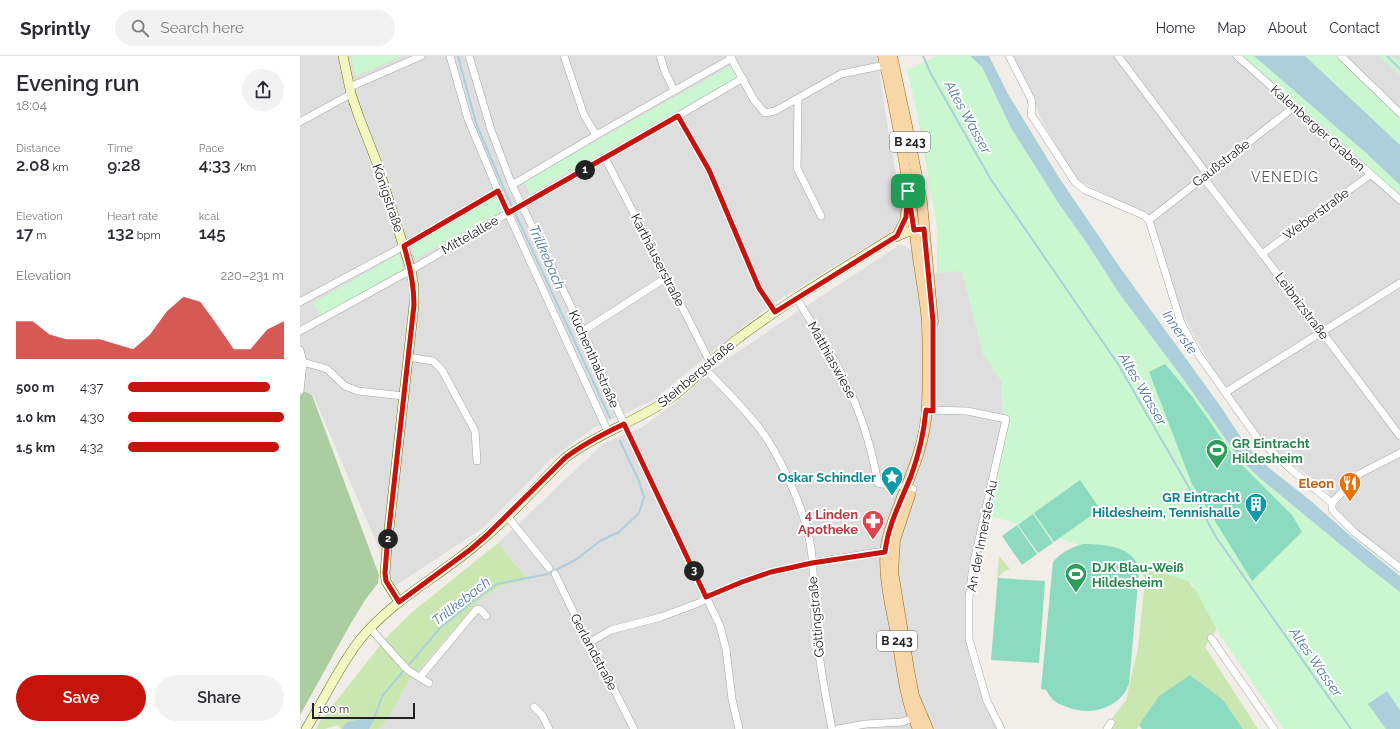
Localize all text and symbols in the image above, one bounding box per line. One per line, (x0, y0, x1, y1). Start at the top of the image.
search box (115, 10, 395, 46)
text: Sprintly (20, 17, 91, 39)
icon: search (129, 17, 151, 39)
text: Search here (161, 19, 244, 37)
text: Home (1156, 20, 1195, 36)
text: Map (1217, 20, 1246, 36)
text: About (1268, 20, 1307, 36)
text: Contact (1329, 20, 1380, 36)
button: share (242, 69, 284, 111)
text: Evening run (16, 70, 139, 96)
water label: Altes Wasser (941, 77, 995, 157)
street label: Kalenberger Graben (1268, 82, 1368, 174)
text: 18:04 (16, 98, 47, 113)
road number: B 243 (890, 132, 930, 152)
street label: Gaußstraße (1189, 136, 1253, 190)
text: Distance (16, 142, 60, 155)
text: Time (107, 142, 133, 155)
text: Pace (199, 142, 224, 155)
text: 2.08 (16, 155, 50, 175)
text: 9:28 (107, 155, 141, 175)
text: 4:33 (199, 155, 231, 175)
pin: 1 (575, 160, 595, 180)
text: km (50, 161, 68, 174)
text: /km (231, 161, 256, 174)
street label: Königstraße (369, 162, 407, 234)
text: 1 (582, 163, 588, 176)
district label: VENEDIG (1251, 169, 1319, 185)
pin (891, 174, 925, 208)
icon: arrive (897, 180, 919, 202)
street label: Weberstraße (1280, 185, 1352, 243)
text: Elevation (16, 210, 63, 223)
text: Heart rate (107, 210, 158, 223)
text: kcal (199, 210, 219, 223)
street label: Karthäuserstraße (628, 211, 688, 309)
street label: Mittelallee (439, 212, 502, 257)
water label: Trillkebach (526, 222, 568, 292)
text: 17 (16, 223, 33, 243)
text: 132 (107, 223, 134, 243)
text: 145 (199, 223, 226, 243)
text: m (33, 229, 46, 242)
text: bpm (134, 229, 161, 242)
text: Elevation (16, 268, 71, 283)
text: 220–231 m (221, 268, 284, 283)
street label: Leibnizstraße (1272, 270, 1332, 343)
water label: Innerste (1159, 307, 1201, 357)
street label: Küchenthalstraße (566, 308, 622, 410)
street label: Matthiaswiese (805, 319, 860, 401)
street label: Steinbergstraße (655, 337, 738, 410)
water label: Altes Wasser (1115, 349, 1171, 429)
text: 500 m (16, 380, 54, 395)
text: 4:37 (80, 380, 103, 395)
text: 1.0 km (16, 410, 56, 425)
text: 4:30 (80, 410, 104, 425)
place label: GR Eintracht Hildesheim (1232, 436, 1310, 466)
sports icon: GR Eintracht Hildesheim (1204, 437, 1230, 470)
text: 1.5 km (16, 440, 55, 455)
text: 4:32 (80, 440, 103, 455)
place icon: Oskar Schindler (879, 464, 905, 497)
place label: Oskar Schindler (778, 470, 876, 485)
restaurant icon: Eleon (1337, 470, 1363, 503)
place label: Eleon (1299, 476, 1334, 491)
street label: An der Innerste-Au (964, 479, 1000, 593)
place label: GR Eintracht Hildesheim, Tennishalle (1092, 490, 1240, 520)
building icon: GR Eintracht Hildesheim, Tennishalle (1243, 491, 1269, 524)
place label: 4 Linden Apotheke (798, 507, 858, 537)
pharmacy icon: 4 Linden Apotheke (860, 508, 886, 541)
pin: 2 (378, 529, 398, 549)
text: 2 (385, 532, 391, 545)
place label: DJK Blau-Weiß Hildesheim (1092, 560, 1184, 590)
pin: 3 (684, 561, 704, 581)
sports icon: DJK Blau-Weiß Hildesheim (1063, 561, 1089, 594)
text: 3 (691, 564, 697, 577)
water label: Trillkebach (429, 573, 493, 629)
street label: Göttingstraße (805, 576, 827, 658)
street label: Gerlandstraße (567, 611, 621, 693)
water label: Altes Wasser (1286, 623, 1346, 701)
road number: B 243 (877, 631, 917, 651)
button: Save (16, 675, 146, 721)
button: Share (154, 675, 284, 721)
scale bar (312, 701, 415, 720)
text: 100 m (318, 703, 349, 716)

